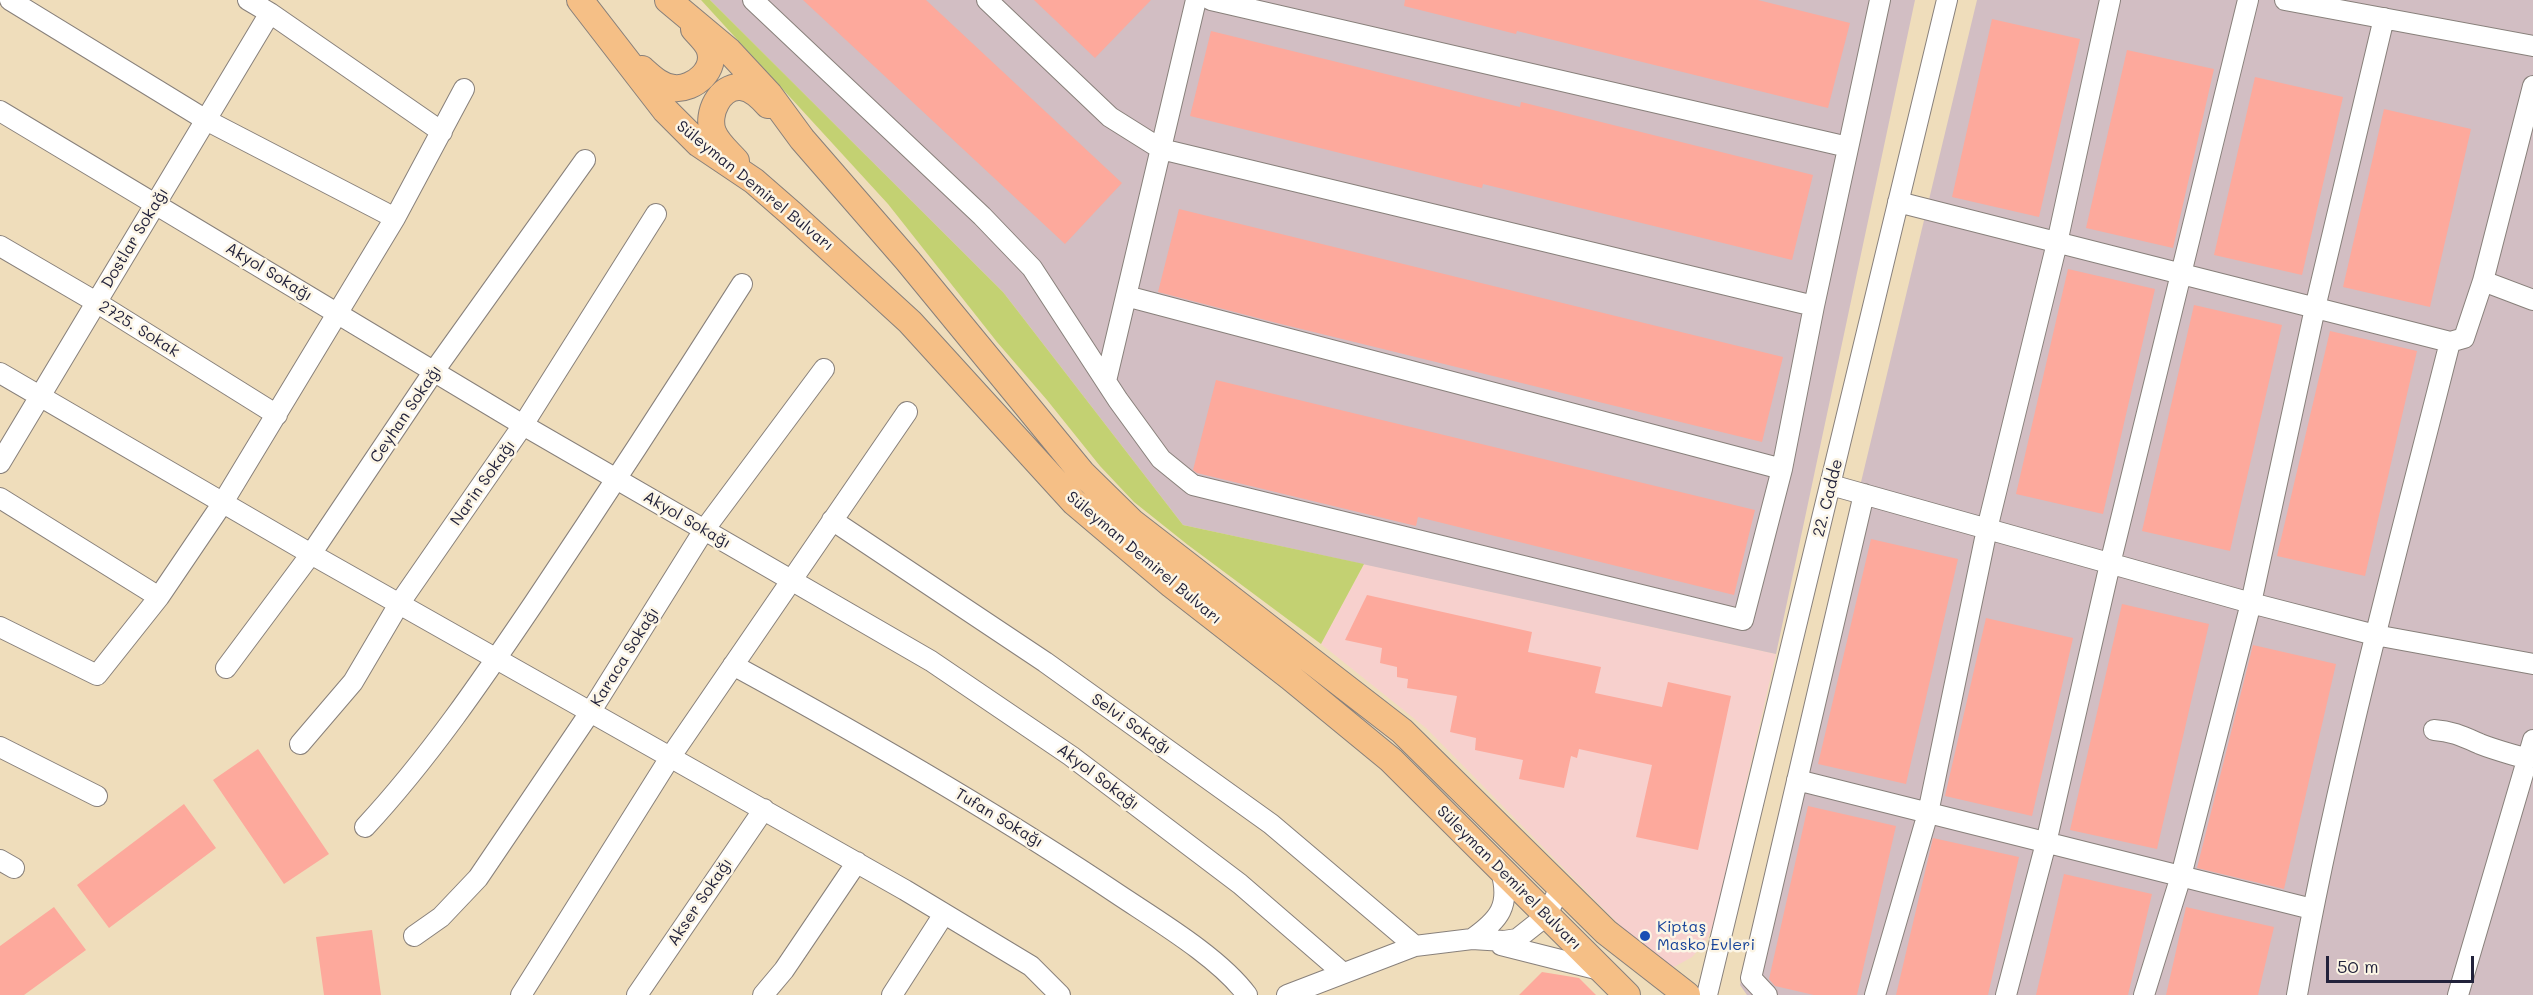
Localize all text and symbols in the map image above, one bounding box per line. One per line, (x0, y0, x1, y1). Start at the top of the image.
street label: Süleyman Demirel Bulvarı (673, 117, 837, 255)
street label: Dostlar Sokağı (97, 184, 173, 292)
street label: Akyol Sokağı (222, 239, 316, 305)
street label: 2725. Sokak (95, 297, 183, 361)
street label: Ceyhan Sokağı (366, 361, 446, 467)
street label: Narin Sokağı (446, 437, 520, 529)
street label: 22. Cadde (1809, 457, 1847, 539)
street label: Akyol Sokağı (640, 487, 734, 553)
street label: Süleyman Demirel Bulvarı (1063, 487, 1225, 629)
street label: Karaca Sokağı (587, 604, 663, 710)
street label: Selvi Sokağı (1088, 690, 1174, 758)
street label: Akyol Sokağı (1053, 740, 1143, 814)
street label: Tufan Sokağı (952, 784, 1046, 852)
street label: Süleyman Demirel Bulvarı (1433, 802, 1585, 954)
street label: Akser Sokağı (664, 854, 736, 950)
place label: Kiptaş Masko Evleri (1657, 917, 1755, 955)
marker: Kiptaş Masko Evleri (1638, 929, 1652, 943)
scale bar (2329, 944, 2478, 982)
text: 50 m (2337, 954, 2379, 978)

